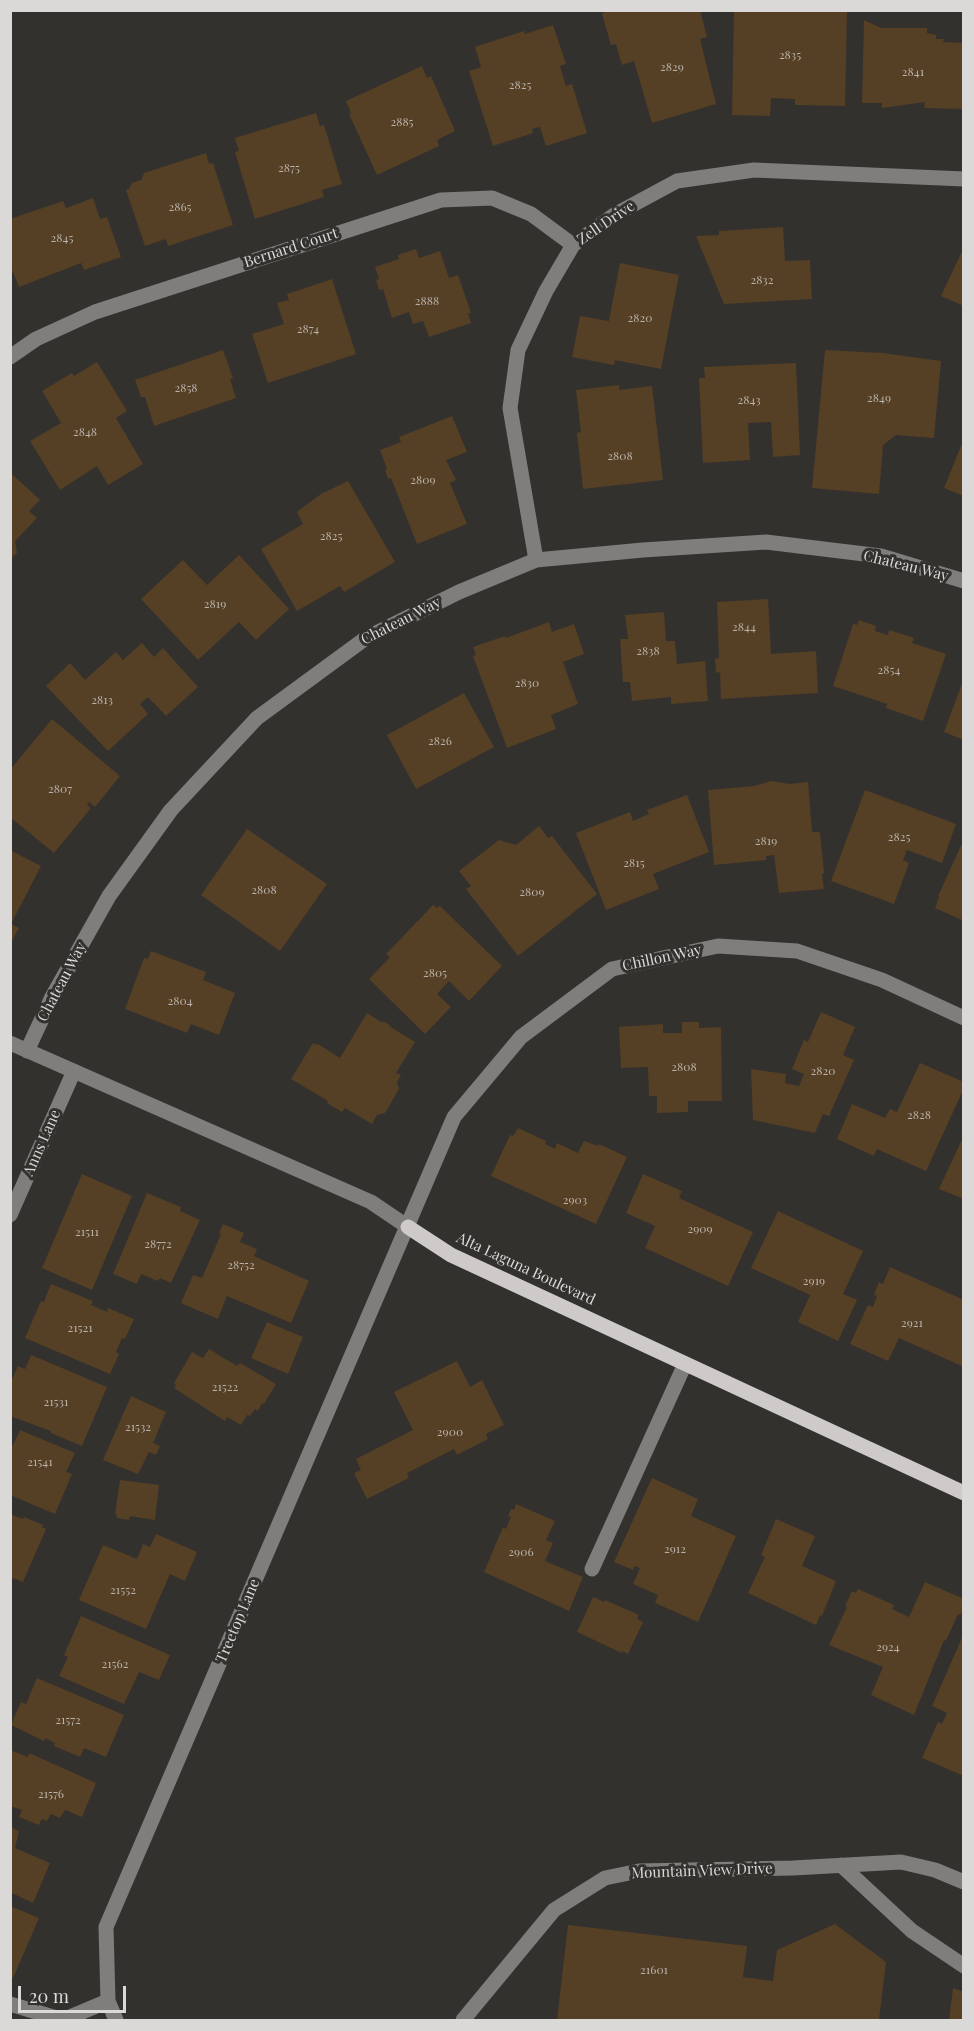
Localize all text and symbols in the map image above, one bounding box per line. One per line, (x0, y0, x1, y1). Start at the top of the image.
house number: 2835 (779, 48, 801, 62)
house number: 2829 (660, 60, 684, 74)
house number: 2841 (902, 65, 924, 79)
house number: 2825 (509, 78, 531, 92)
house number: 2885 (390, 115, 414, 129)
house number: 2875 (278, 161, 300, 175)
street label: Zell Drive (574, 197, 638, 249)
house number: 2865 (168, 200, 192, 214)
street label: Bernard Court (242, 224, 340, 272)
house number: 2845 (51, 231, 73, 245)
house number: 2832 (750, 273, 774, 287)
house number: 2888 (415, 294, 439, 308)
house number: 2820 (628, 311, 652, 325)
house number: 2874 (297, 322, 319, 336)
house number: 2858 (174, 381, 198, 395)
house number: 2849 (867, 391, 891, 405)
house number: 2843 (737, 393, 761, 407)
house number: 2848 (73, 425, 97, 439)
house number: 2808 (607, 449, 633, 463)
house number: 2809 (410, 473, 436, 487)
house number: 2825 (320, 529, 342, 543)
street label: Chateau Way (862, 547, 950, 585)
street label: Chateau Way (358, 593, 444, 649)
house number: 2819 (204, 597, 226, 611)
house number: 2844 (732, 620, 756, 634)
house number: 2838 (636, 644, 660, 658)
house number: 2854 (878, 663, 900, 677)
house number: 2830 (515, 676, 539, 690)
house number: 2813 (91, 693, 113, 707)
house number: 2826 (428, 734, 452, 748)
house number: 2807 (48, 782, 72, 796)
house number: 2825 (888, 830, 910, 844)
house number: 2819 (755, 834, 777, 848)
house number: 2815 (623, 856, 645, 870)
house number: 2808 (251, 883, 277, 897)
house number: 2809 (519, 885, 545, 899)
street label: Chateau Way (34, 939, 90, 1025)
street label: Chillon Way (621, 941, 703, 975)
house number: 2805 (423, 966, 447, 980)
house number: 2804 (167, 994, 193, 1008)
house number: 2808 (671, 1060, 697, 1074)
house number: 2820 (811, 1064, 835, 1078)
street label: Anns Lane (19, 1107, 65, 1179)
house number: 2828 (907, 1108, 931, 1122)
house number: 2903 (563, 1193, 587, 1207)
house number: 2909 (687, 1222, 713, 1236)
house number: 21511 (75, 1225, 99, 1239)
street label: Alta Laguna Boulevard (454, 1229, 598, 1309)
house number: 28772 (144, 1237, 172, 1251)
house number: 28752 (227, 1258, 255, 1272)
house number: 2919 (803, 1274, 825, 1288)
house number: 2921 (901, 1316, 923, 1330)
house number: 21521 (67, 1321, 93, 1335)
house number: 21522 (212, 1380, 238, 1394)
house number: 21531 (44, 1395, 68, 1409)
house number: 21532 (125, 1420, 151, 1434)
house number: 2900 (437, 1425, 463, 1439)
house number: 21541 (27, 1455, 53, 1469)
house number: 2912 (664, 1542, 686, 1556)
house number: 2906 (508, 1545, 534, 1559)
street label: Treetop Lane (212, 1576, 264, 1666)
house number: 21552 (110, 1583, 136, 1597)
house number: 2924 (876, 1640, 900, 1654)
house number: 21562 (102, 1657, 128, 1671)
house number: 21572 (55, 1713, 81, 1727)
house number: 21576 (38, 1787, 64, 1801)
street label: Mountain View Drive (631, 1860, 773, 1882)
house number: 21601 (640, 1963, 668, 1977)
scale bar (21, 1974, 129, 2012)
text: 20 m (29, 1984, 69, 2008)

